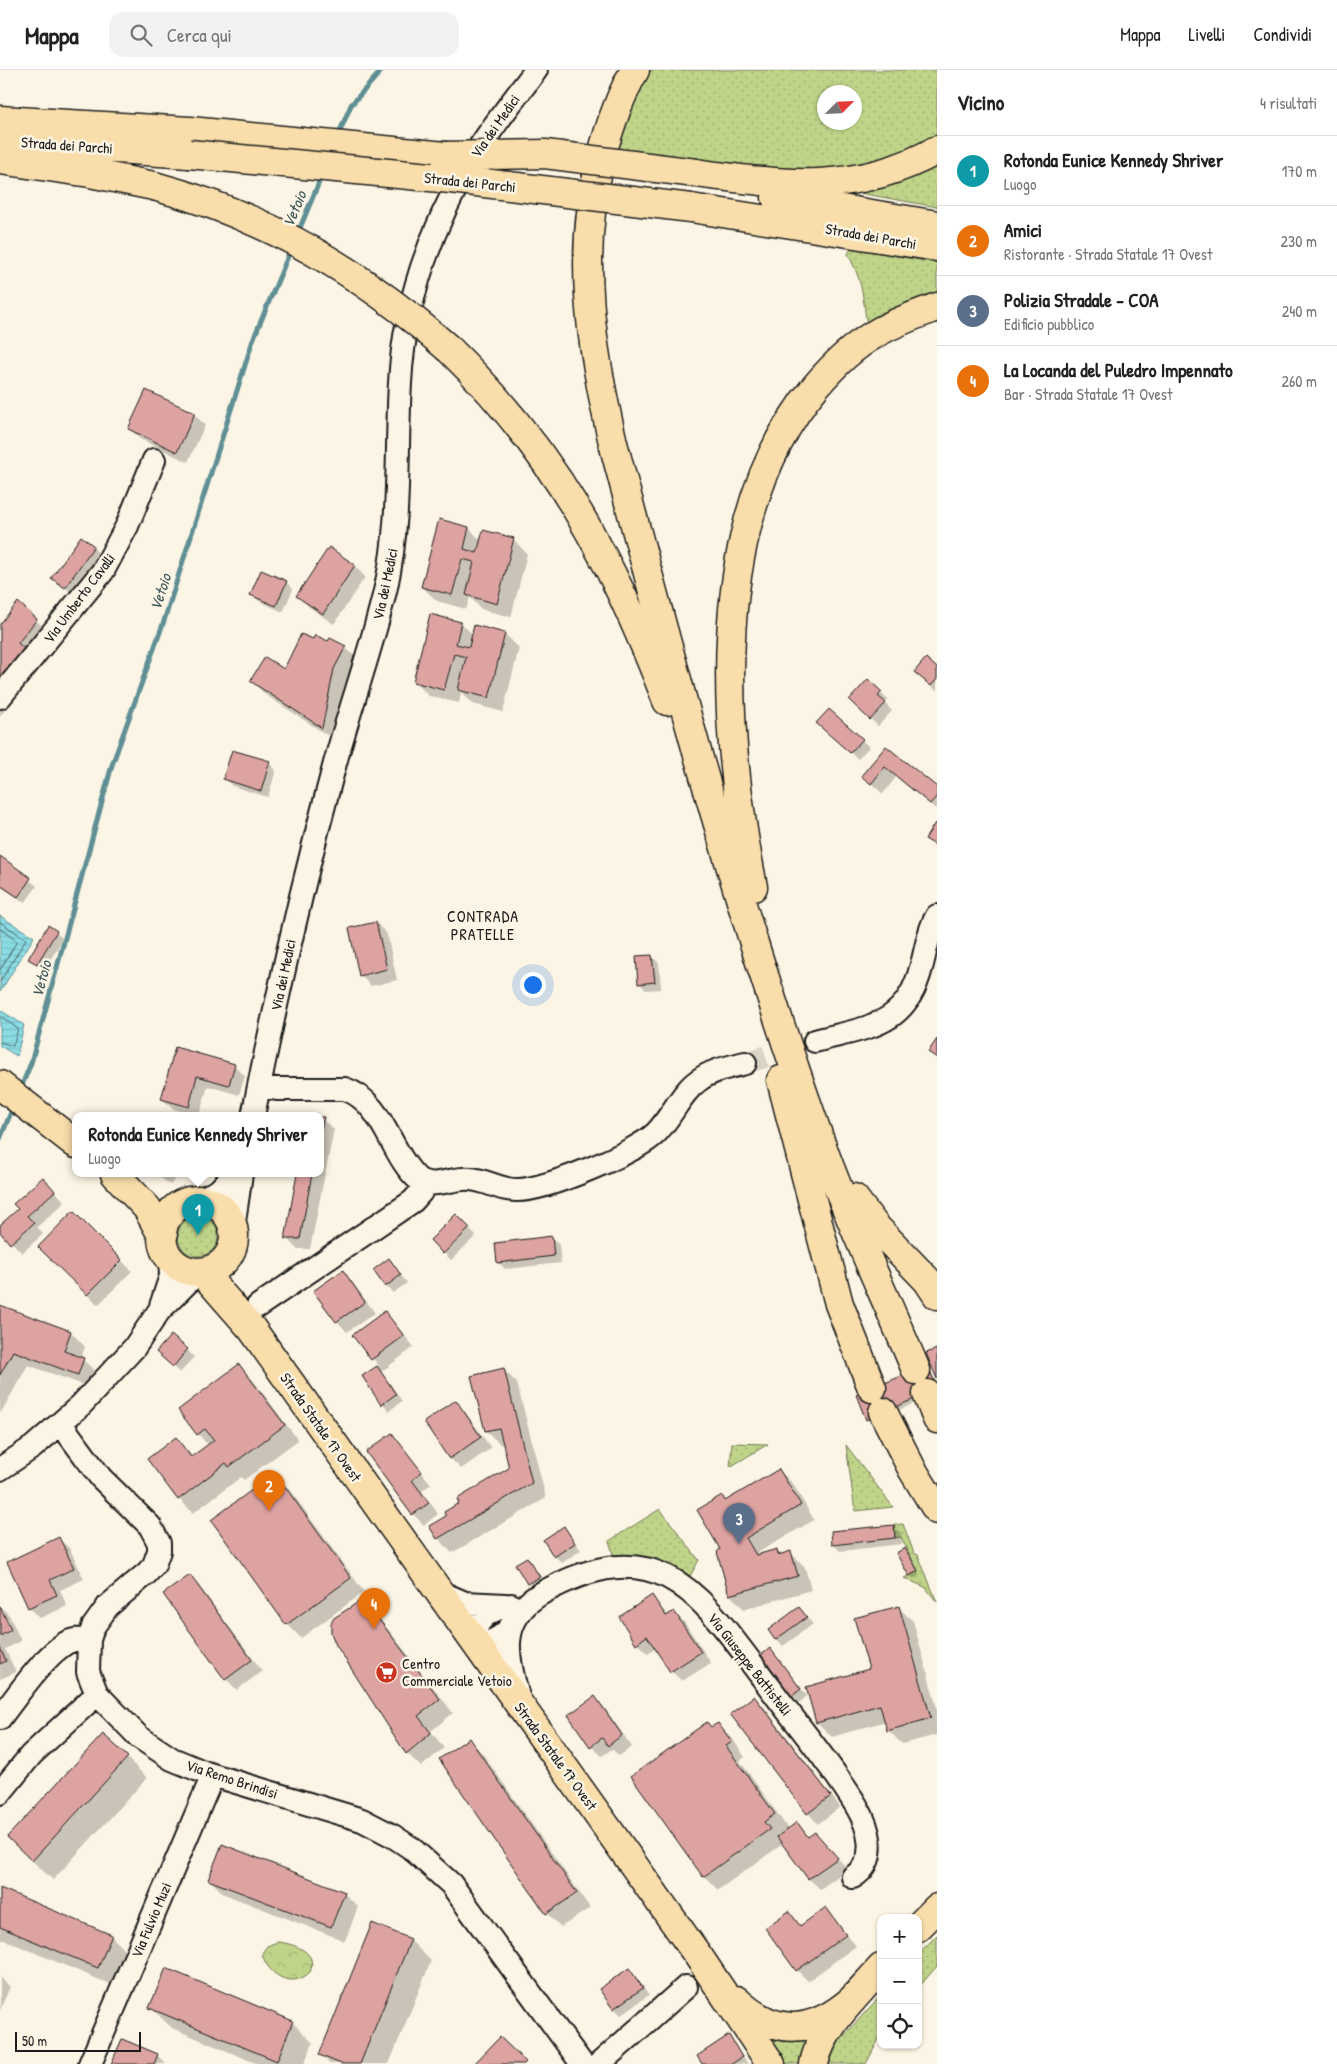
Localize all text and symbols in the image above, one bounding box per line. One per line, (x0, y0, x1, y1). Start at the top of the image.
search box (109, 12, 459, 57)
text: Mappa (25, 19, 79, 51)
icon: search (127, 21, 155, 49)
text: Cerca qui (167, 22, 232, 48)
text: Mappa (1120, 22, 1161, 47)
text: Livelli (1189, 22, 1225, 47)
text: Condividi (1253, 22, 1312, 47)
north arrow (817, 85, 862, 130)
text: Vicino (957, 88, 1004, 117)
street label: Via dei Medici (465, 90, 525, 162)
text: 4 risultati (1260, 92, 1317, 114)
street label: Strada dei Parchi (20, 131, 114, 159)
text: Rotonda Eunice Kennedy Shriver (1004, 147, 1223, 173)
text: 1 (970, 160, 976, 182)
text: 170 m (1282, 160, 1317, 182)
street label: Strada dei Parchi (423, 167, 517, 197)
text: Luogo (1004, 173, 1036, 195)
water label: Vetoio (277, 186, 312, 230)
text: Amici (1004, 217, 1042, 243)
street label: Strada dei Parchi (824, 218, 918, 254)
text: 2 (969, 230, 977, 252)
text: 230 m (1281, 230, 1317, 252)
text: Ristorante · Strada Statale 17 Ovest (1004, 243, 1212, 265)
text: Polizia Stradale - COA (1004, 287, 1158, 313)
text: 3 (969, 300, 977, 322)
text: 240 m (1282, 300, 1317, 322)
text: Edificio pubblico (1004, 313, 1094, 335)
text: La Locanda del Puledro Impennato (1004, 357, 1233, 383)
text: 4 (970, 370, 976, 392)
text: 260 m (1281, 370, 1317, 392)
text: Bar · Strada Statale 17 Ovest (1004, 383, 1173, 405)
street label: Via dei Medici (367, 546, 403, 622)
street label: Via Umberto Cavalli (38, 549, 120, 647)
water label: Vetoio (144, 569, 177, 613)
district label: CONTRADA PRATELLE (447, 905, 519, 945)
street label: Via dei Medici (265, 937, 301, 1013)
water label: Vetoio (26, 957, 57, 1000)
your location (520, 972, 546, 998)
popup (72, 1112, 324, 1177)
text: Rotonda Eunice Kennedy Shriver (88, 1121, 308, 1147)
text: Luogo (88, 1147, 121, 1169)
pin: 1 (182, 1194, 214, 1235)
street label: Strada Statale 17 Ovest (275, 1368, 367, 1486)
pin: 2 (253, 1470, 285, 1511)
pin: 3 (723, 1503, 755, 1544)
pin: 4 (358, 1588, 390, 1629)
street label: Via Giuseppe Battistelli (703, 1608, 797, 1720)
place label: Centro Commerciale Vetoio (402, 1653, 512, 1691)
supermarket icon: Centro Commerciale Vetoio (374, 1660, 398, 1684)
street label: Strada Statale 17 Ovest (510, 1698, 603, 1815)
street label: Via Remo Brindisi (183, 1754, 281, 1804)
street label: Via Fulvio Muzi (126, 1879, 176, 1961)
map controls (877, 1914, 922, 2049)
button: + (877, 1914, 922, 1959)
button: − (877, 1959, 922, 2004)
button: locate (877, 2004, 922, 2049)
scale bar (15, 2029, 141, 2052)
text: 50 m (22, 2031, 47, 2050)

